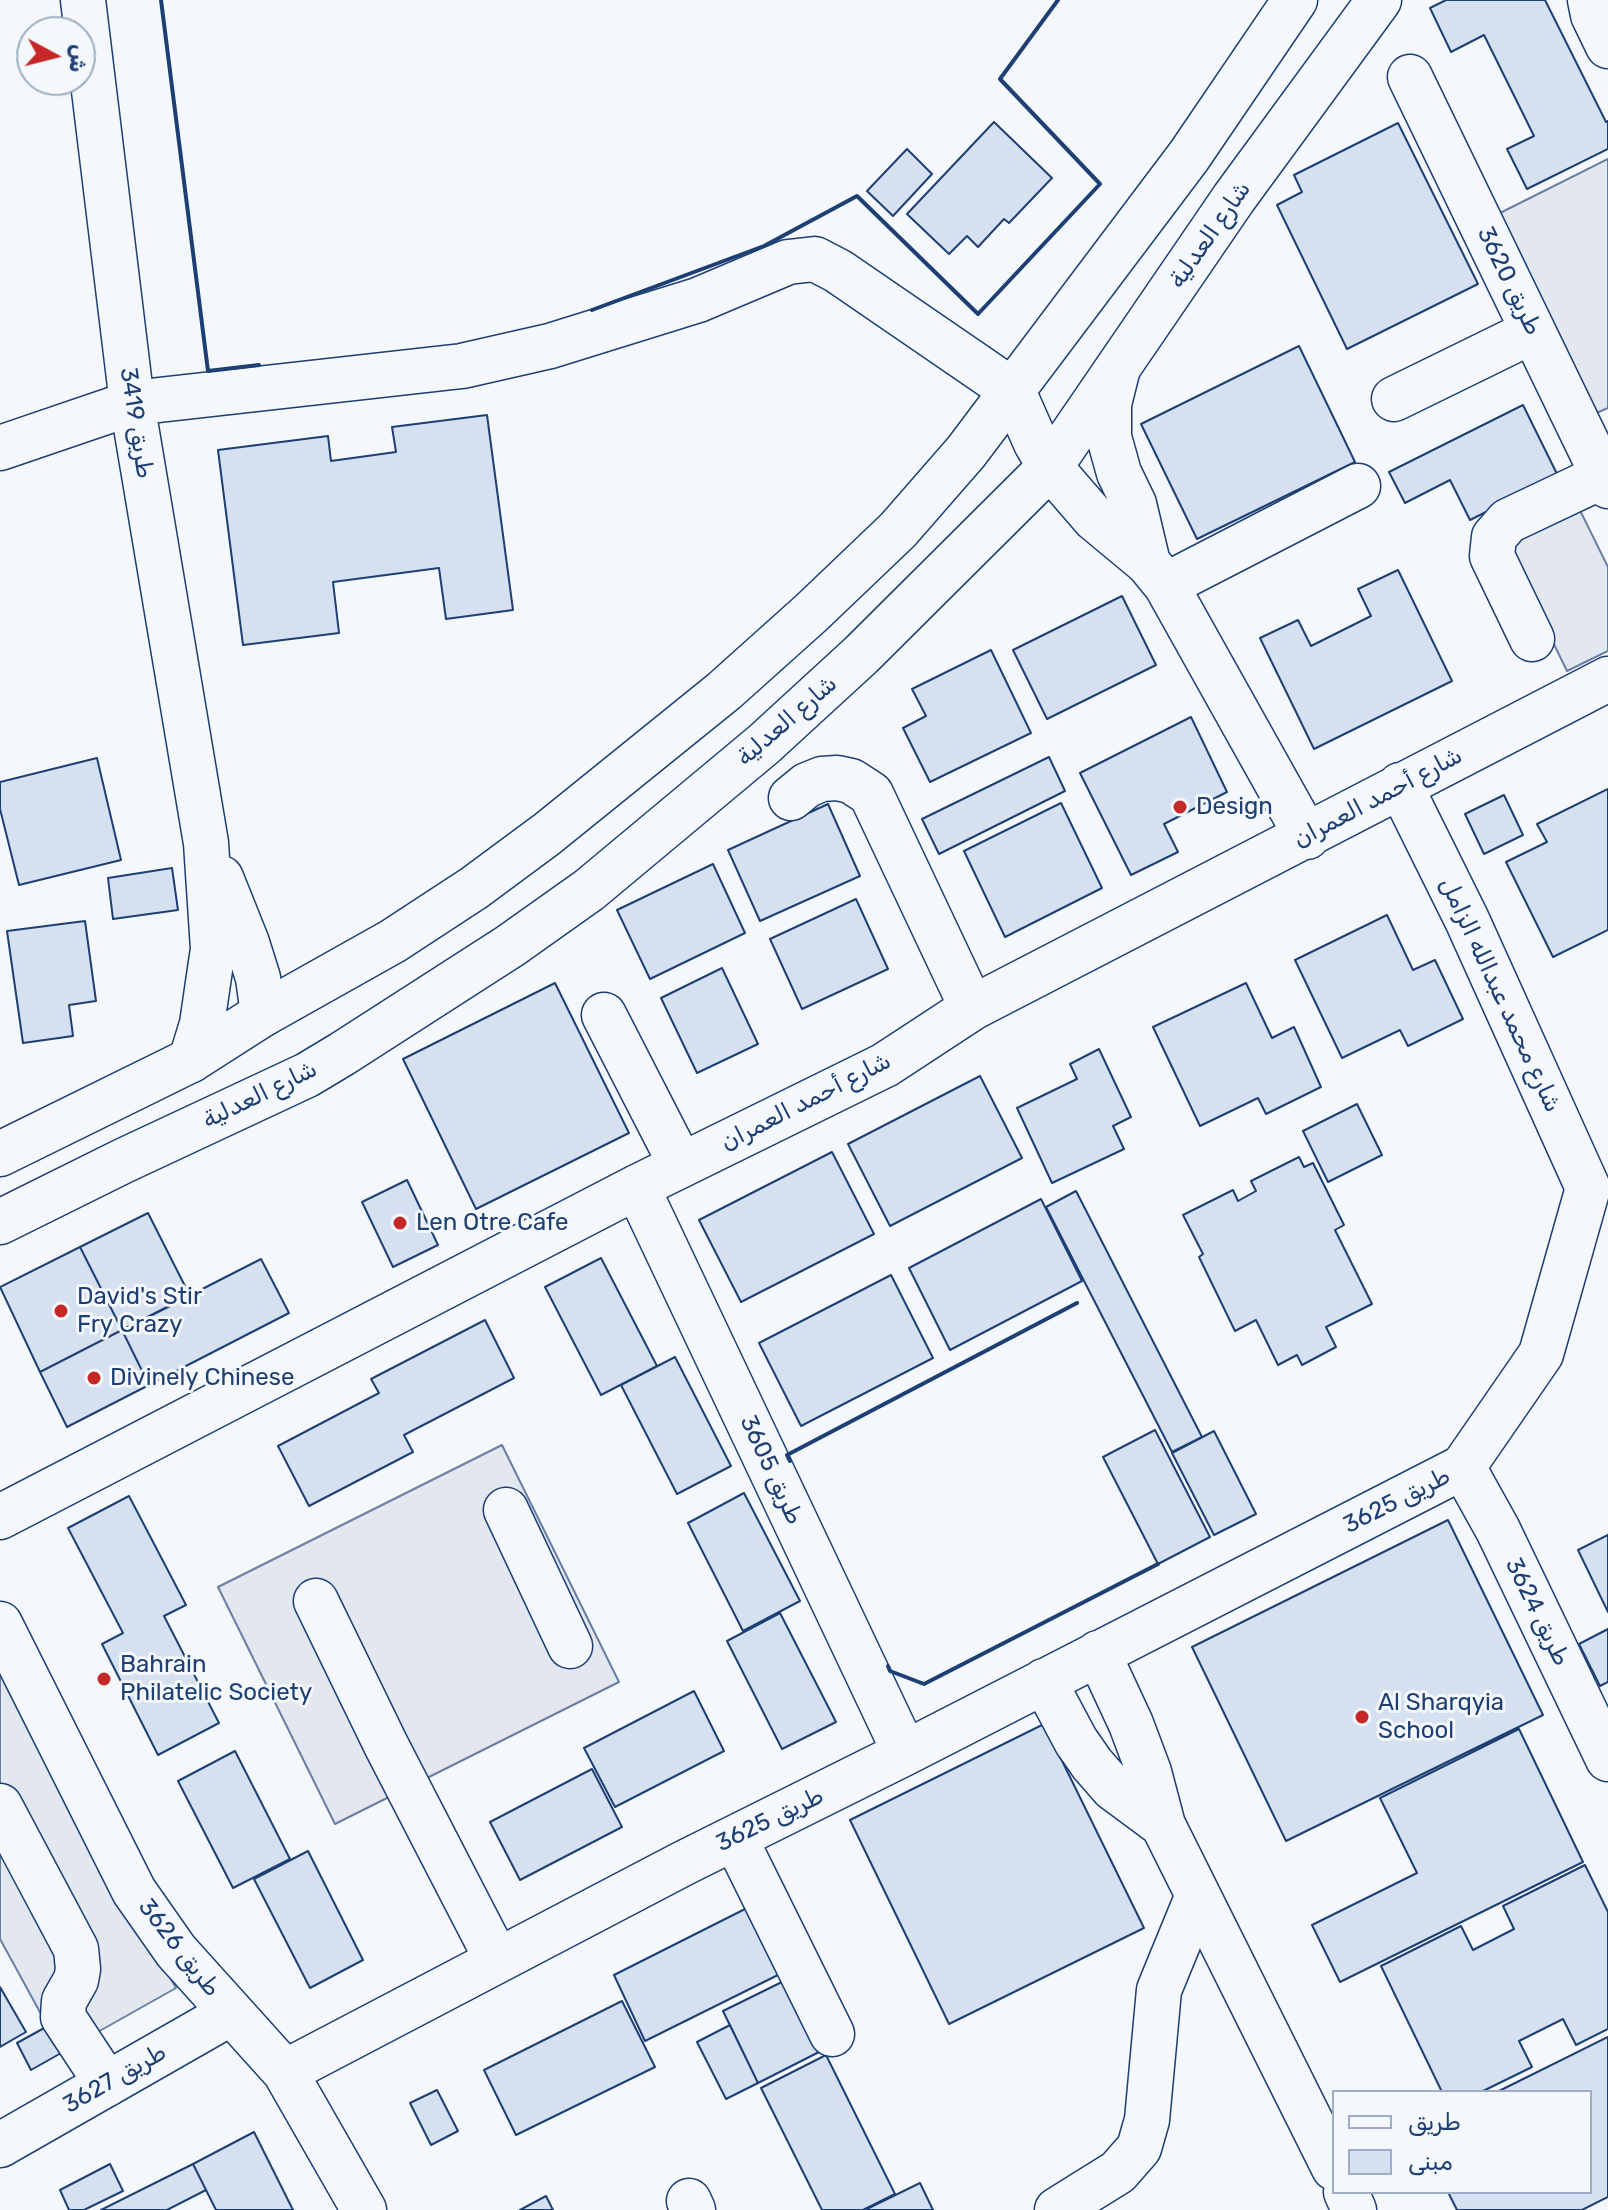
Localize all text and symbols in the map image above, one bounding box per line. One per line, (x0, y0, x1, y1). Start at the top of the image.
north arrow (16, 16, 96, 96)
text: ش (63, 43, 93, 74)
street label: شارع العدلية (1163, 176, 1257, 294)
street label: طريق 3620 (1470, 222, 1548, 340)
street label: طريق 3419 (113, 365, 159, 481)
street label: شارع العدلية (731, 669, 843, 773)
street label: شارع أحمد العمران (1289, 741, 1467, 855)
place label: Design (1196, 793, 1273, 821)
marker: Design (1171, 798, 1189, 816)
street label: شارع محمد عبدالله الزامل (1433, 873, 1567, 1117)
street label: شارع أحمد العمران (716, 1047, 896, 1157)
street label: شارع العدلية (198, 1055, 322, 1135)
place label: Len Otre Cafe (416, 1209, 569, 1237)
marker: Len Otre Cafe (391, 1214, 409, 1232)
place label: David's Stir Fry Crazy (77, 1283, 202, 1339)
marker: David's Stir Fry Crazy (52, 1302, 70, 1320)
place label: Divinely Chinese (110, 1364, 294, 1392)
marker: Divinely Chinese (85, 1369, 103, 1387)
street label: طريق 3605 (733, 1411, 809, 1529)
street label: طريق 3625 (1339, 1462, 1455, 1540)
street label: طريق 3624 (1499, 1553, 1575, 1671)
place label: Bahrain Philatelic Society (120, 1651, 312, 1707)
marker: Bahrain Philatelic Society (95, 1670, 113, 1688)
place label: Al Sharqyia School (1378, 1689, 1504, 1745)
marker: Al Sharqyia School (1353, 1708, 1371, 1726)
street label: طريق 3625 (712, 1782, 828, 1858)
street label: طريق 3626 (132, 1893, 226, 2003)
street label: طريق 3627 (58, 2038, 172, 2120)
legend (1332, 2090, 1592, 2194)
text: طريق (1408, 2108, 1461, 2136)
text: مبنى (1408, 2148, 1453, 2176)

